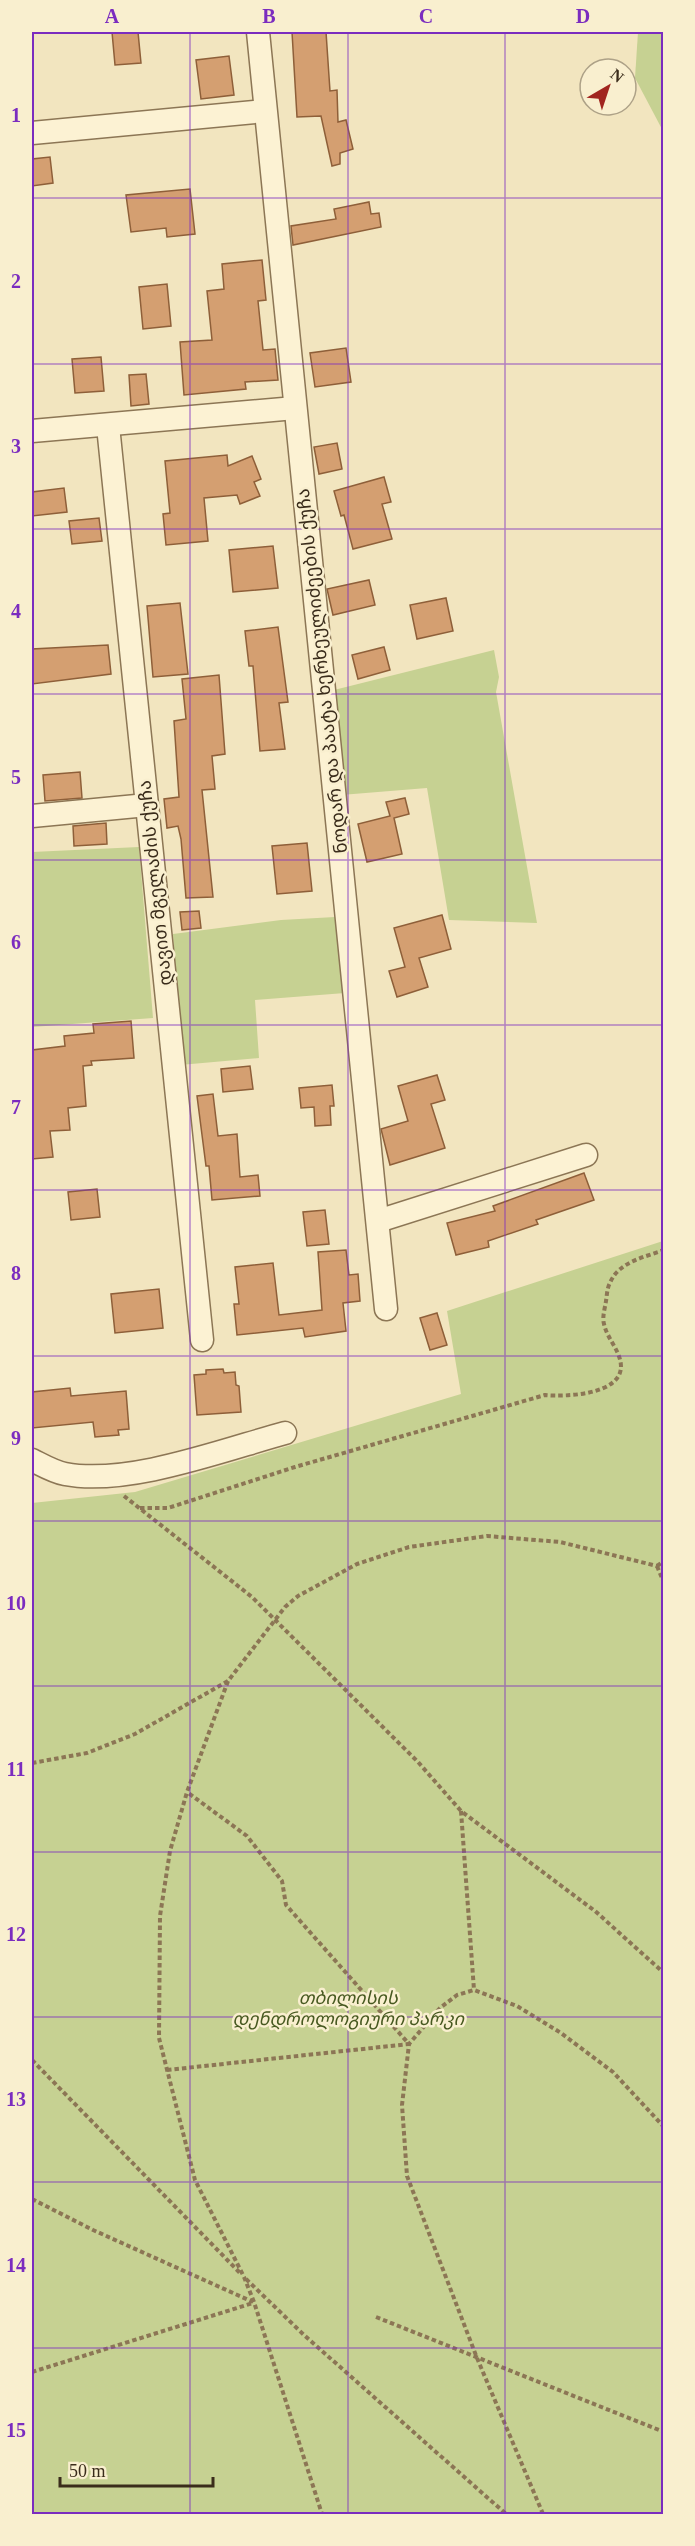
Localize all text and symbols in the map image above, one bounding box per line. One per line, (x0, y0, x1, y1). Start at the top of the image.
text: A (105, 5, 120, 27)
text: B (262, 5, 276, 27)
text: C (419, 5, 433, 27)
text: D (576, 5, 590, 27)
north arrow (578, 57, 638, 117)
text: N (607, 65, 627, 86)
text: 1 (11, 104, 21, 126)
text: 2 (11, 270, 21, 292)
text: 3 (11, 435, 21, 457)
street label: ნოდარ და პაატა ხერხეულიძეების ქუჩა (293, 487, 352, 854)
text: 4 (11, 600, 21, 622)
text: 5 (11, 766, 21, 788)
street label: დავით მგელაძის ქუჩა (134, 779, 177, 987)
text: 6 (11, 931, 21, 953)
text: 7 (11, 1096, 21, 1118)
text: 8 (11, 1262, 21, 1284)
text: 9 (11, 1427, 21, 1449)
text: 10 (6, 1592, 26, 1614)
text: 11 (7, 1758, 25, 1780)
text: 12 (6, 1923, 26, 1945)
park label: თბილისის დენდროლოგიური პარკი (232, 1988, 464, 2030)
text: 13 (6, 2088, 26, 2110)
text: 14 (6, 2254, 26, 2276)
text: 15 (6, 2419, 26, 2441)
scale bar (60, 2450, 213, 2488)
text: 50 m (69, 2461, 106, 2481)

